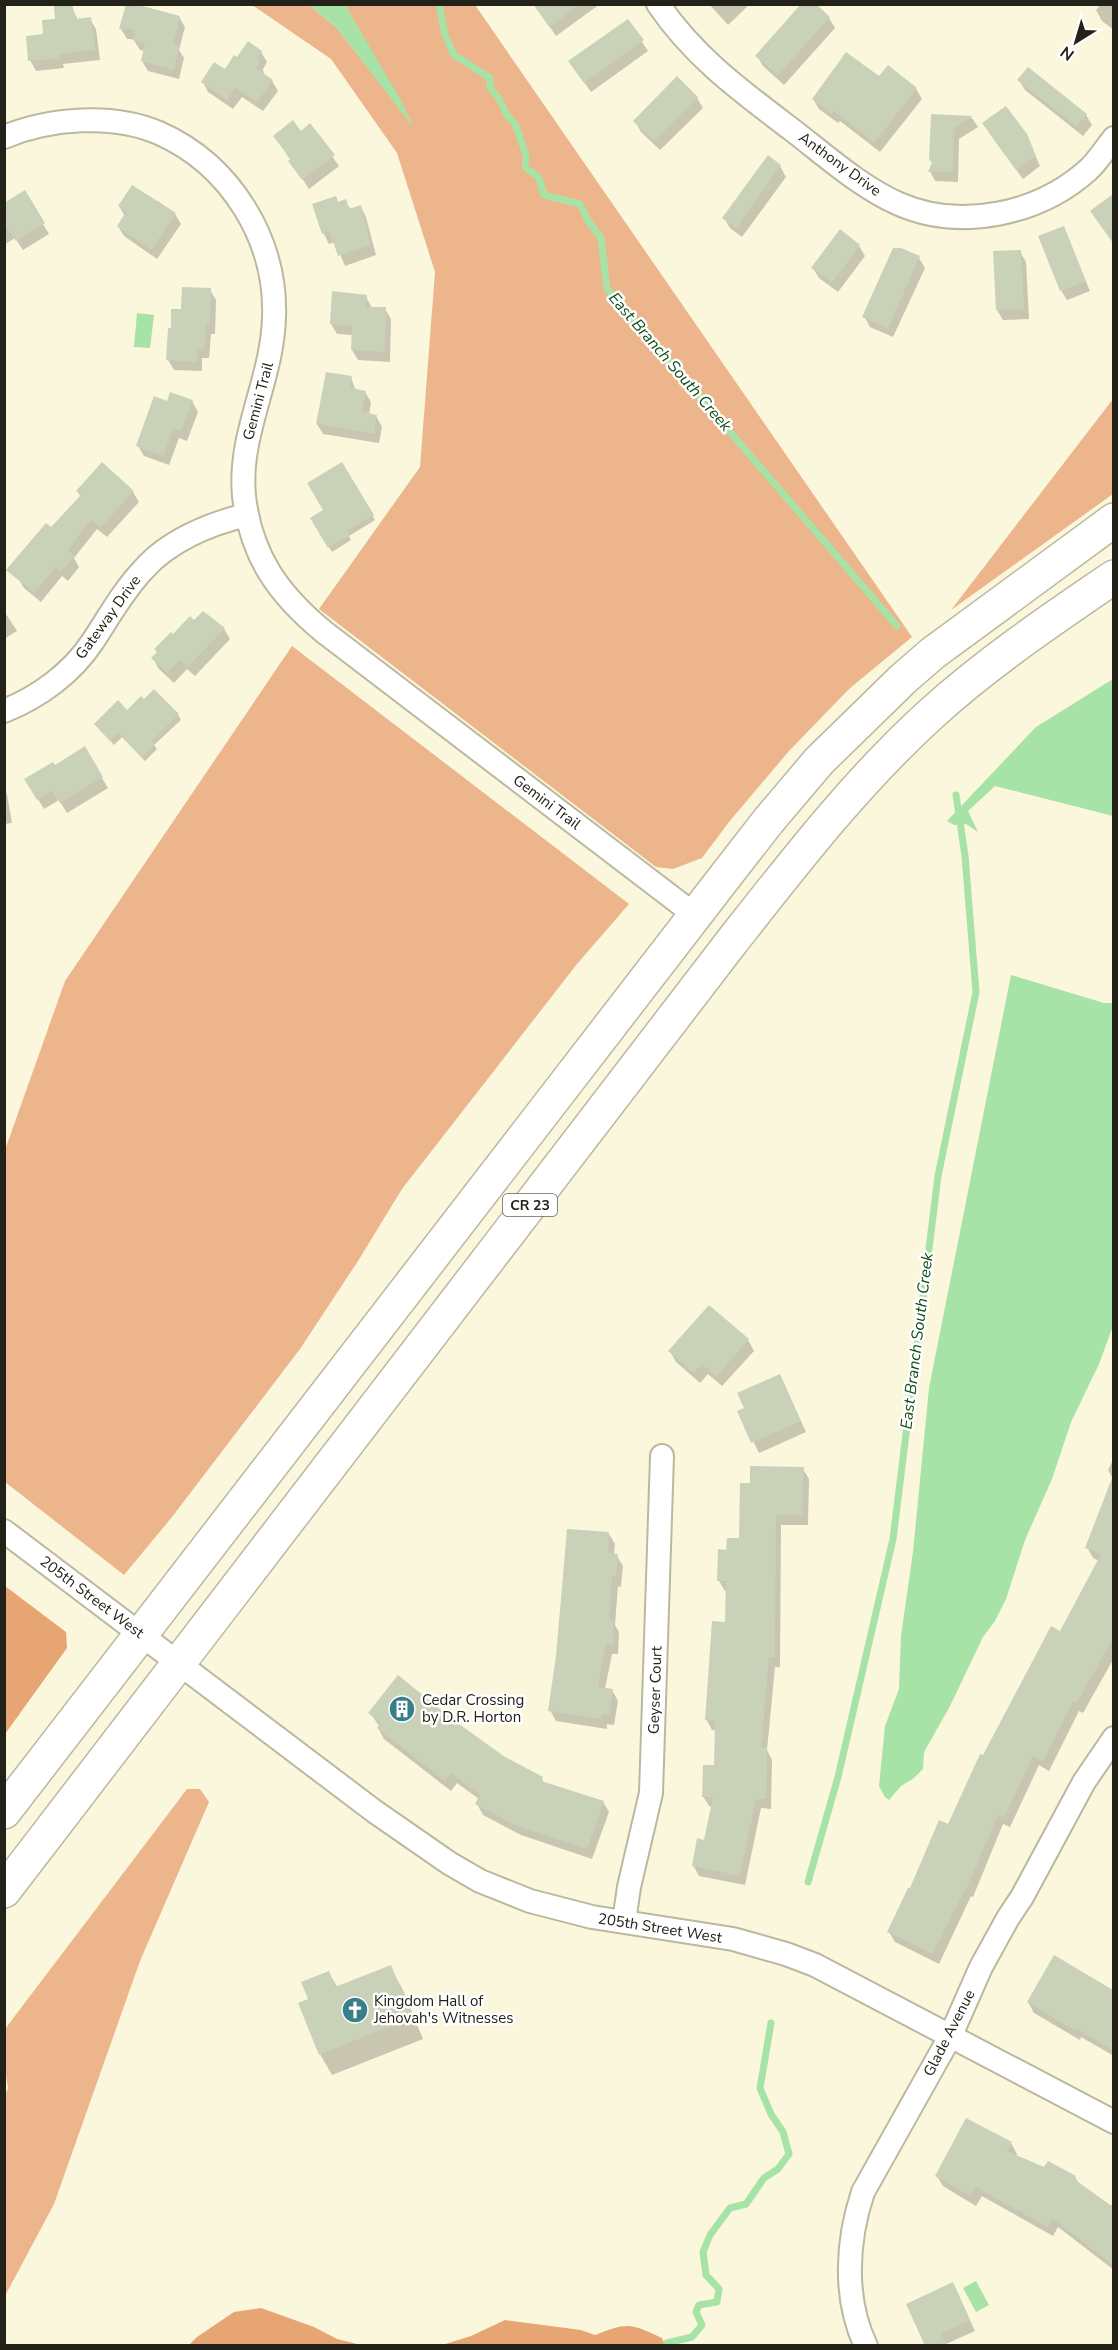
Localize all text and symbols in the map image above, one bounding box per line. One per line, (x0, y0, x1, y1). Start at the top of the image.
north arrow (1046, 12, 1106, 72)
text: N (1056, 41, 1079, 66)
street label: Anthony Drive (795, 127, 885, 201)
water label: East Branch South Creek (603, 288, 737, 437)
street label: Gemini Trail (238, 359, 278, 442)
street label: Gateway Drive (71, 571, 145, 663)
street label: Gemini Trail (509, 770, 585, 834)
road number: CR 23 (503, 1194, 557, 1216)
water label: East Branch South Creek (895, 1251, 939, 1430)
street label: 205th Street West (36, 1551, 149, 1643)
street label: Geyser Court (643, 1645, 667, 1734)
place label: Cedar Crossing by D.R. Horton (422, 1690, 524, 1727)
building icon: Cedar Crossing by D.R. Horton (387, 1694, 417, 1724)
street label: 205th Street West (596, 1908, 724, 1948)
street label: Glade Avenue (919, 1986, 979, 2080)
place label: Kingdom Hall of Jehovah's Witnesses (373, 1991, 513, 2028)
church icon: Kingdom Hall of Jehovah's Witnesses (340, 1995, 370, 2025)

